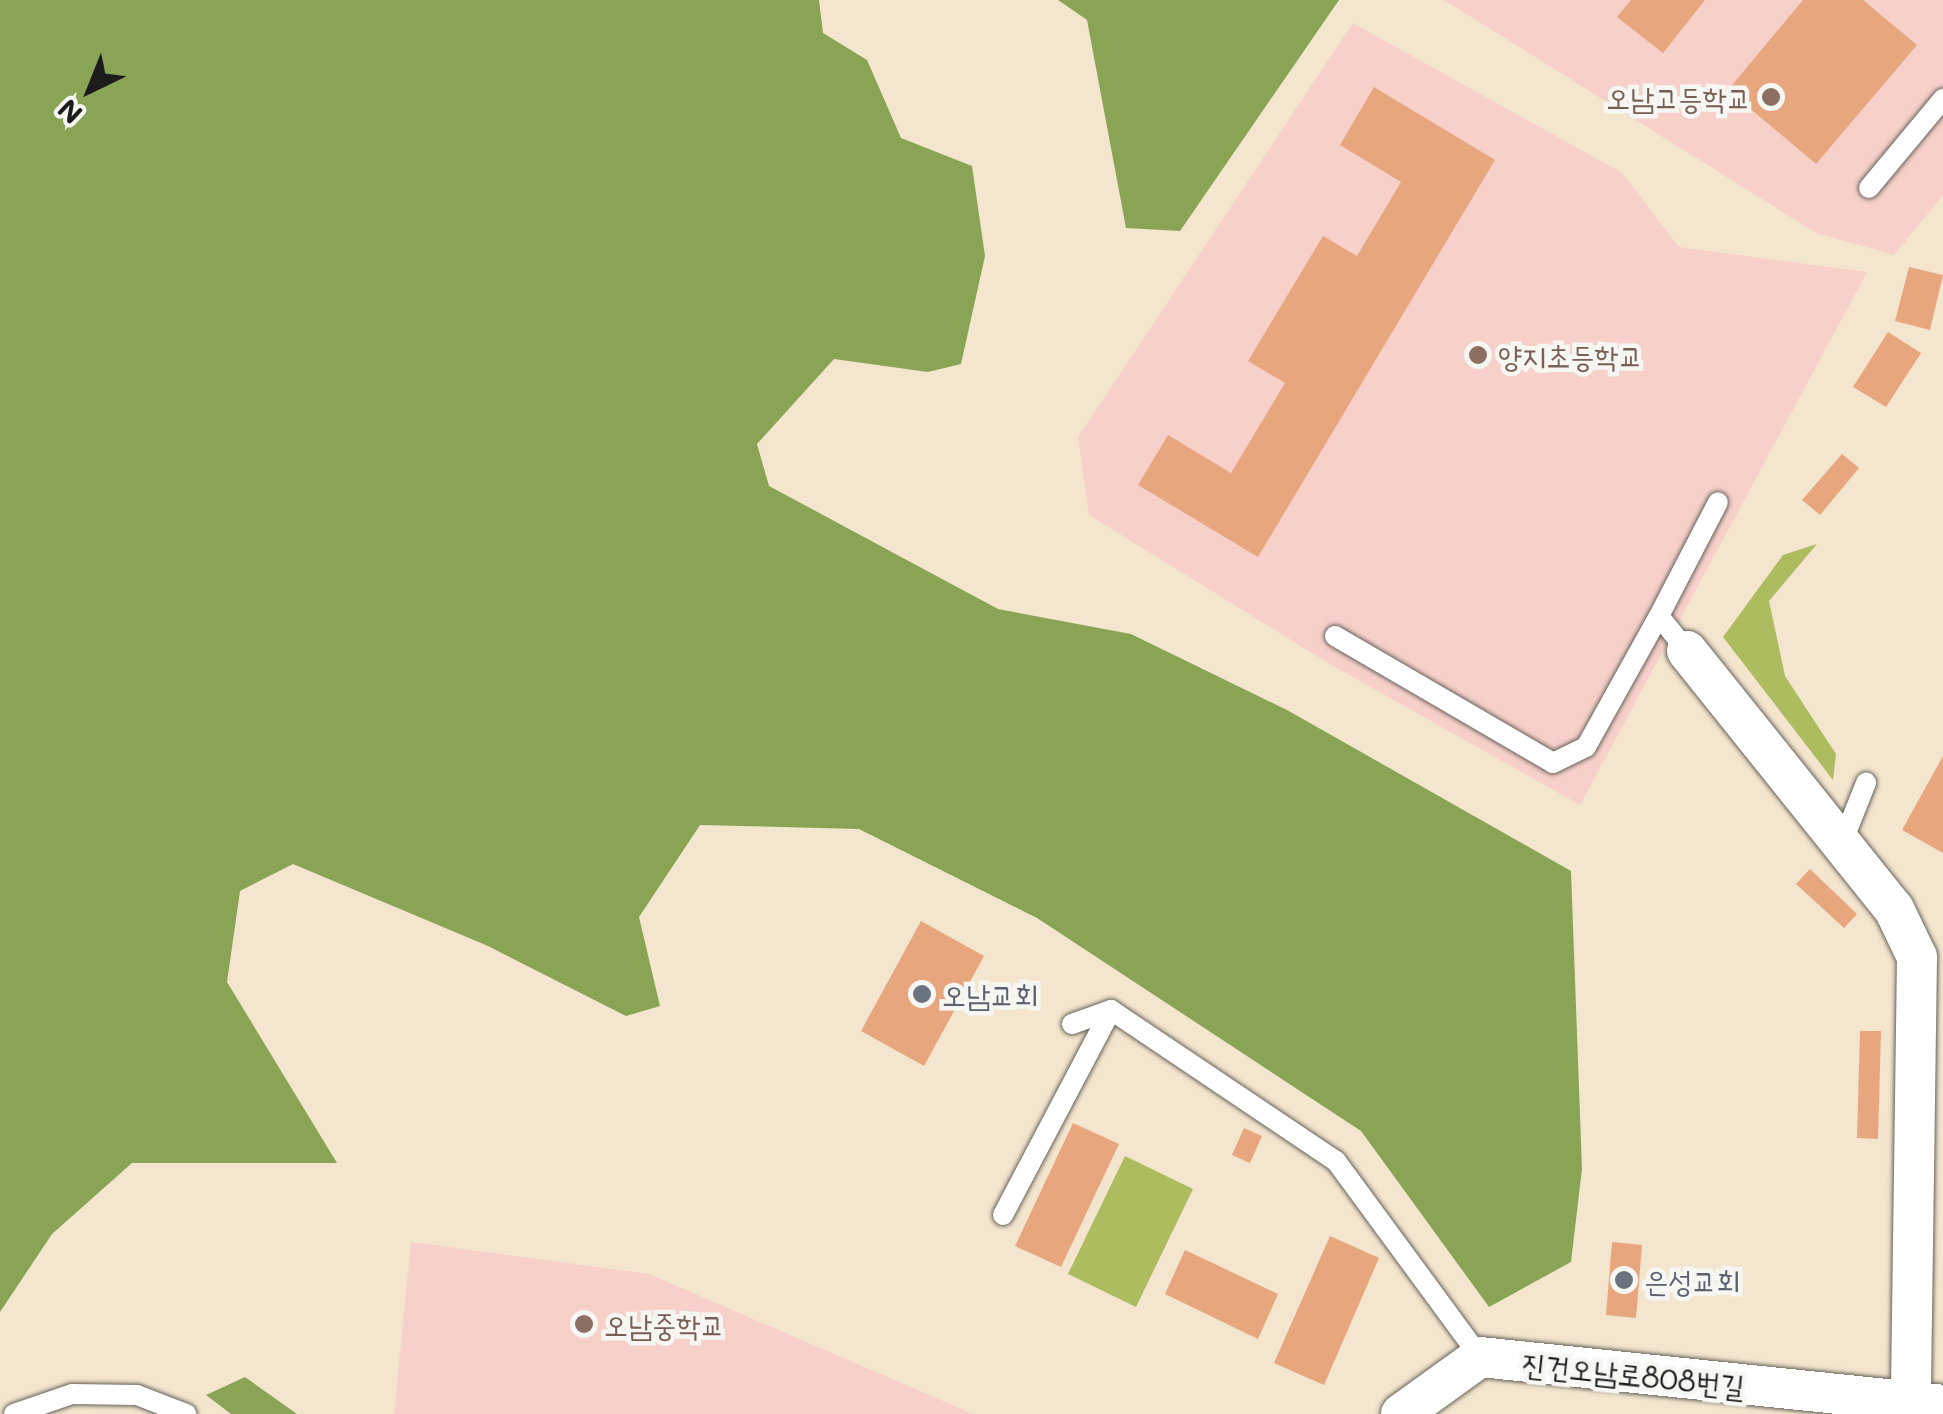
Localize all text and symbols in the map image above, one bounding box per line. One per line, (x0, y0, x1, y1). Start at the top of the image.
north arrow (40, 40, 140, 140)
place label: 오남고등학교 (1606, 79, 1751, 115)
marker: 오남고등학교 (1760, 86, 1782, 108)
text: N (49, 92, 90, 132)
place label: 양지초등학교 (1498, 337, 1643, 373)
marker: 양지초등학교 (1467, 344, 1489, 366)
place label: 오남교회 (942, 976, 1039, 1012)
marker: 오남교회 (911, 983, 933, 1005)
place label: 은성교회 (1644, 1262, 1741, 1298)
marker: 은성교회 (1613, 1269, 1635, 1291)
place label: 오남중학교 (604, 1306, 725, 1342)
marker: 오남중학교 (573, 1313, 595, 1335)
street label: 진건오남로808번길 (1520, 1344, 1746, 1404)

